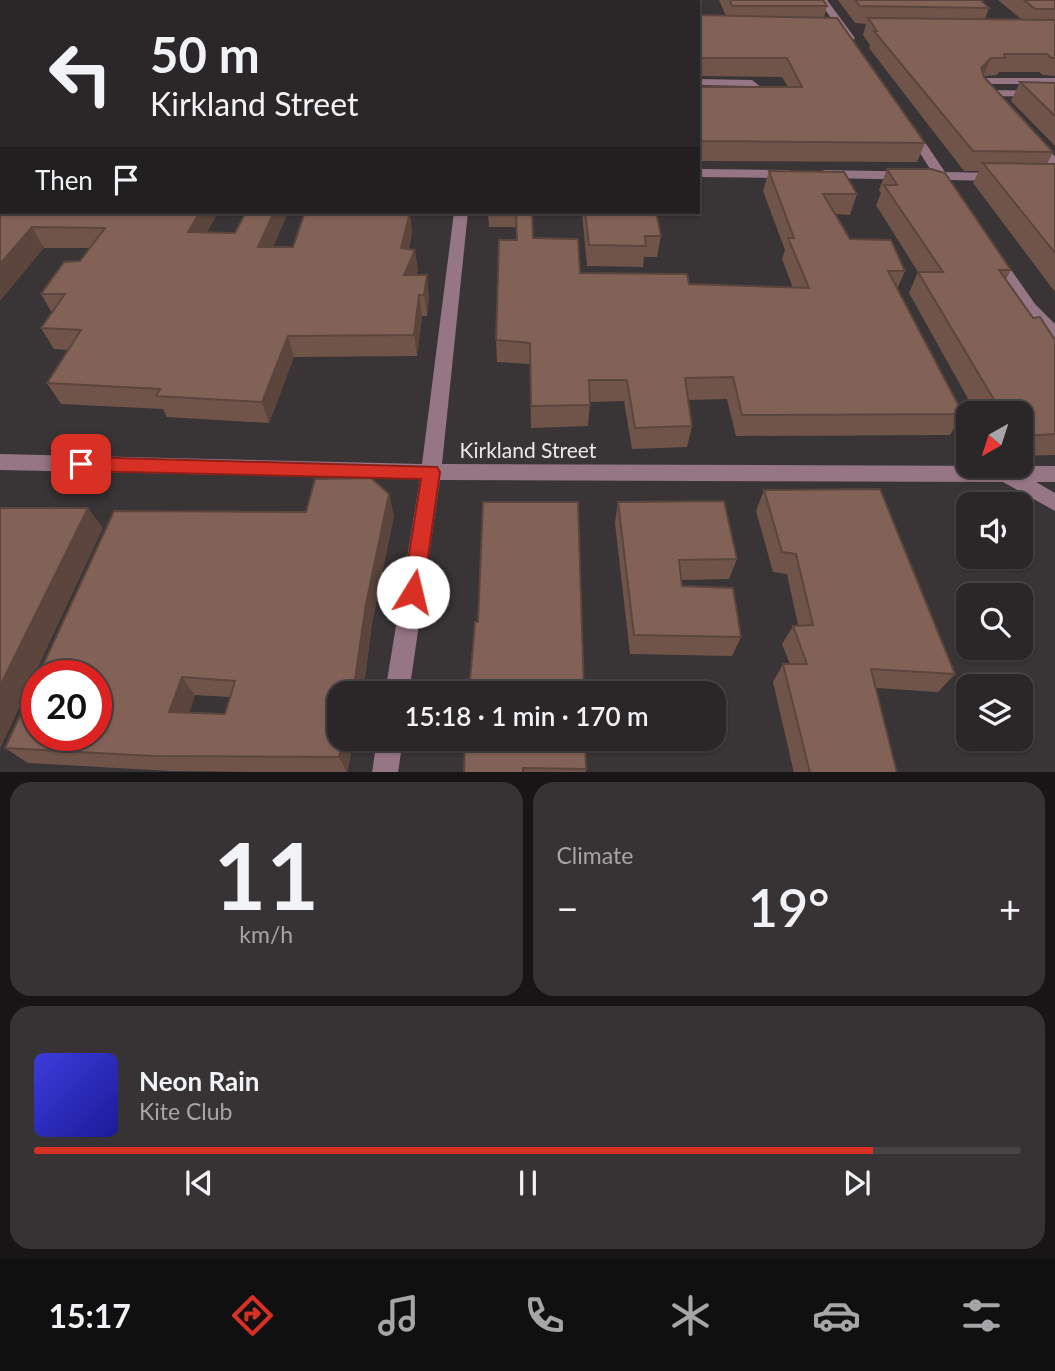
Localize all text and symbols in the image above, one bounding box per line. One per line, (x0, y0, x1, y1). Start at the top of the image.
text: 50 m (150, 25, 260, 83)
icon: left (35, 28, 126, 119)
text: Kirkland Street (150, 84, 358, 123)
icon: arrive (107, 161, 145, 199)
text: Then (35, 164, 93, 196)
north arrow (956, 401, 1032, 478)
map controls (956, 401, 1033, 751)
pin (51, 434, 111, 494)
street label: Kirkland Street (460, 437, 597, 462)
icon: arrive (62, 445, 100, 483)
button: sound (956, 492, 1033, 569)
position arrow (376, 555, 450, 629)
button: search (956, 583, 1033, 660)
speed limit sign: 20 (21, 660, 112, 751)
button: layers (956, 674, 1033, 751)
text: 15:18 · 1 min · 170 m (404, 700, 649, 732)
text: 11 (213, 820, 319, 929)
text: Climate (557, 841, 633, 869)
text: 19° (748, 876, 830, 938)
text: − (557, 885, 579, 931)
text: + (999, 885, 1021, 931)
text: km/h (239, 920, 293, 948)
text: Neon Rain (139, 1065, 259, 1097)
text: Kite Club (139, 1097, 232, 1125)
icon: previous (180, 1164, 218, 1202)
icon: pause (509, 1164, 547, 1202)
icon: next (838, 1164, 876, 1202)
icon: directions (228, 1291, 277, 1340)
icon: music (374, 1291, 423, 1340)
icon: phone (520, 1291, 569, 1340)
icon: climate (666, 1291, 715, 1340)
icon: car (812, 1291, 861, 1340)
icon: filters (957, 1291, 1006, 1340)
text: 15:17 (48, 1296, 131, 1335)

